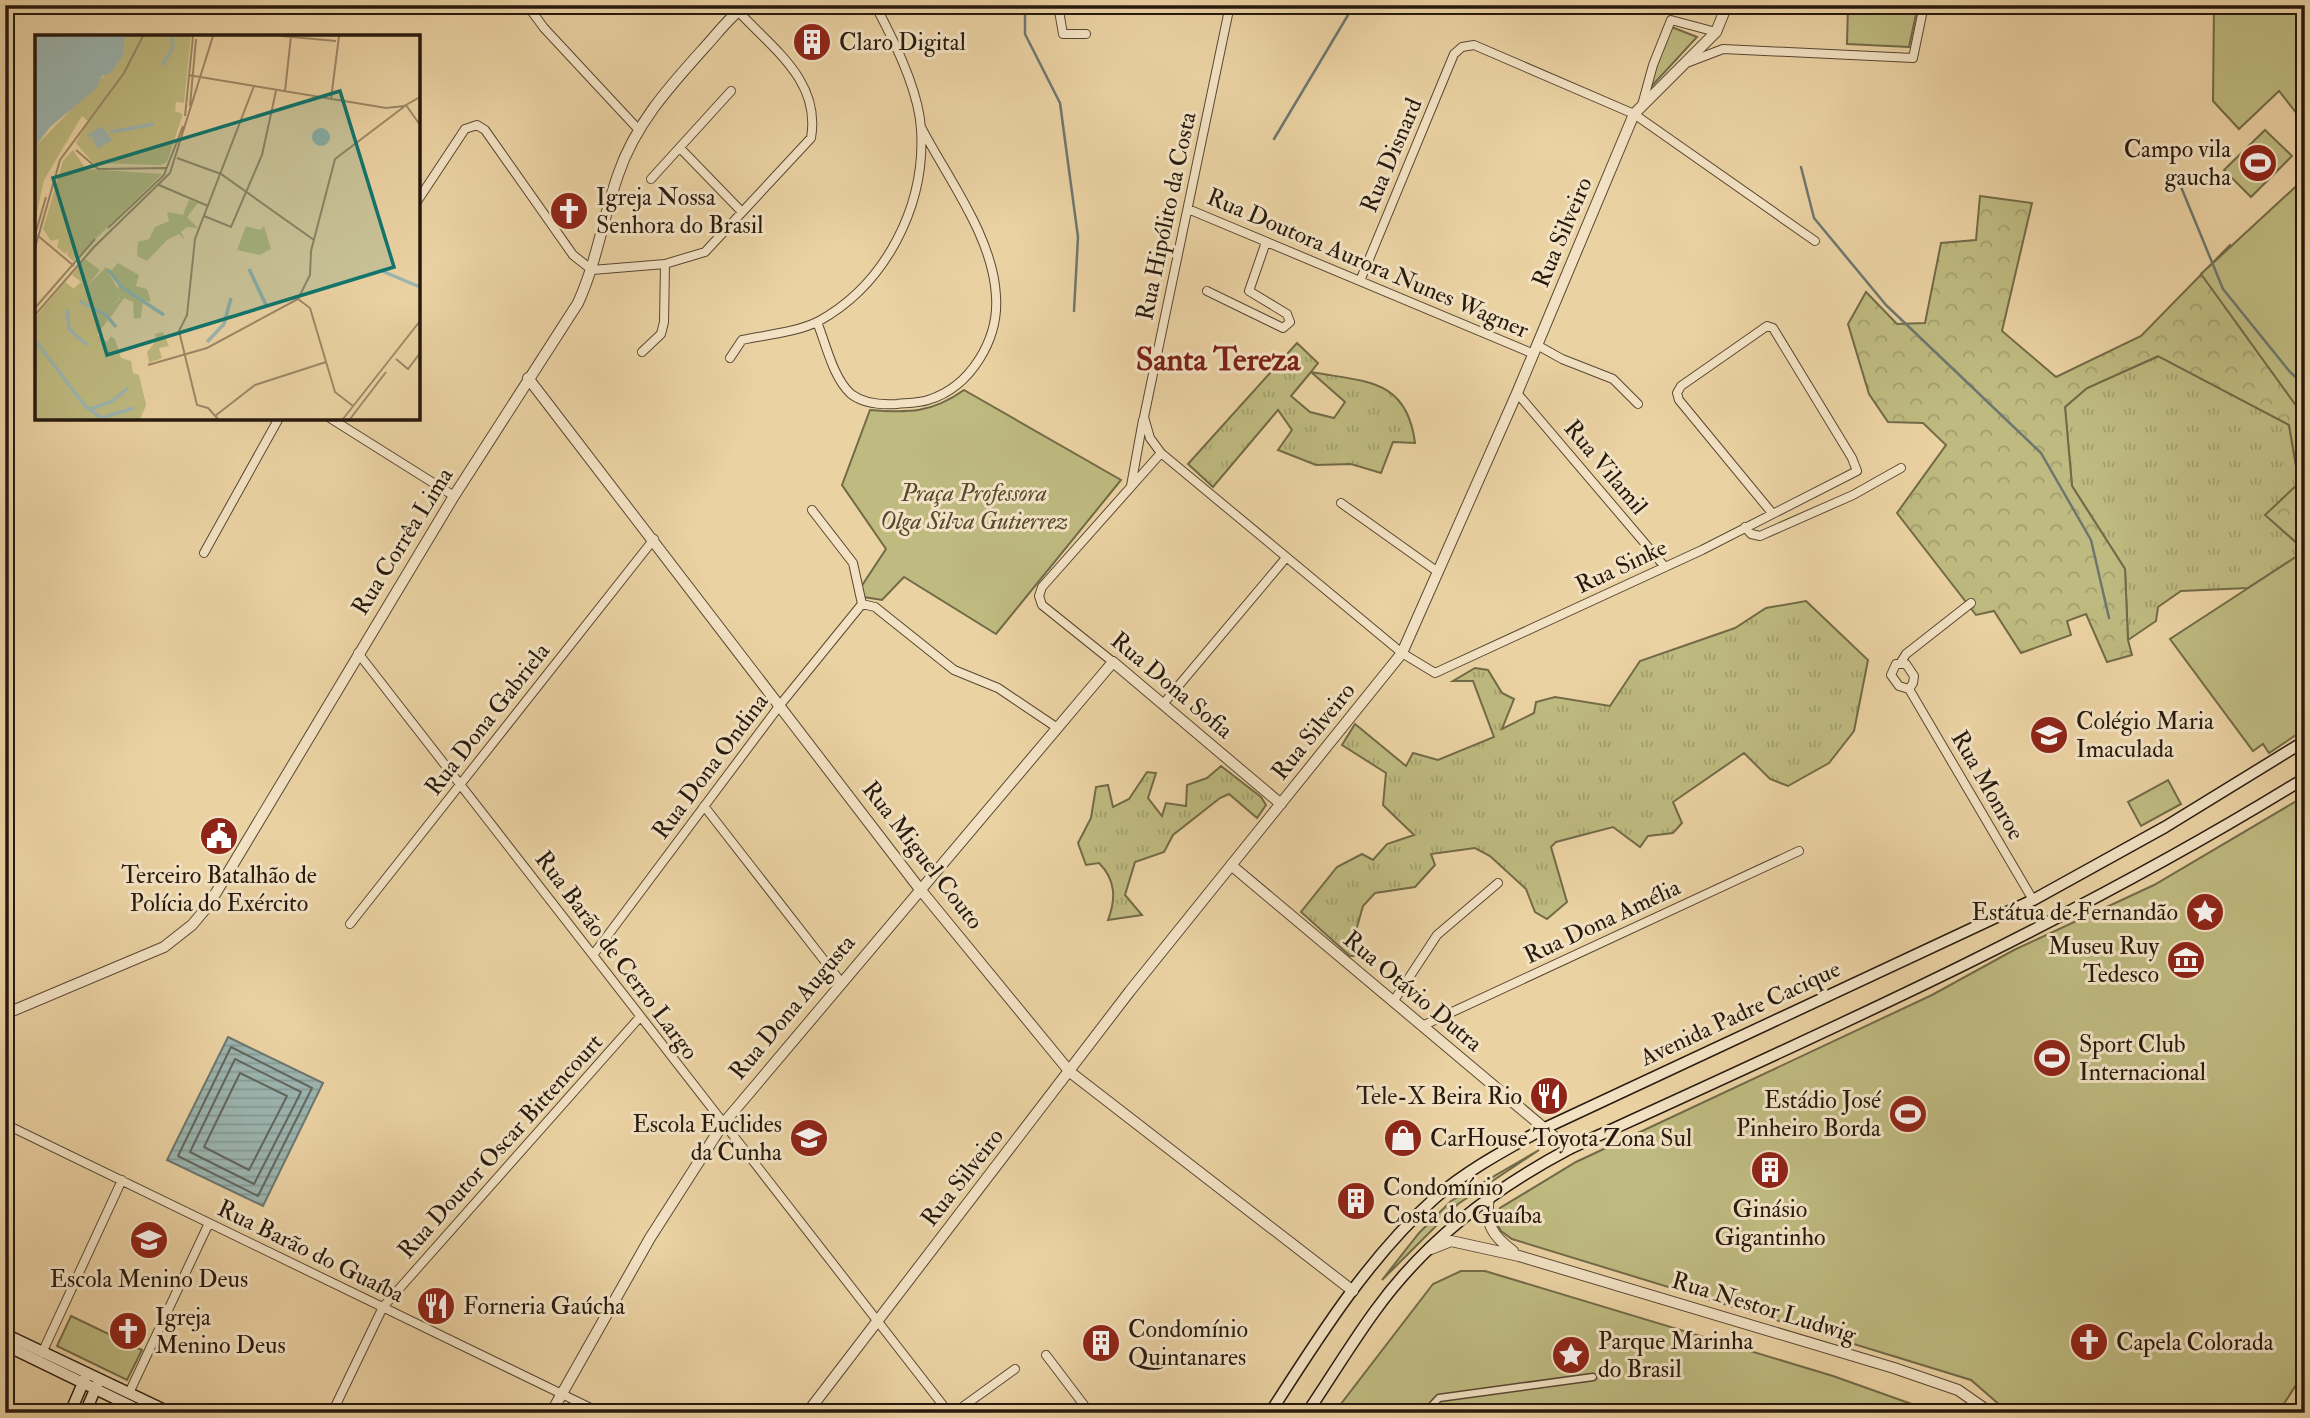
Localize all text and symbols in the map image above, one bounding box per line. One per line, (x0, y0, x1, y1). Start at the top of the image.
building icon: Claro Digital (791, 21, 833, 63)
place label: Claro Digital (839, 27, 966, 58)
inset map (35, 35, 420, 420)
street label: Rua Disnard (1353, 93, 1429, 217)
street label: Rua Hipólito da Costa (1129, 108, 1204, 323)
place label: Campo vila gaucha (2124, 134, 2232, 193)
sports icon: Campo vila gaucha (2237, 142, 2279, 184)
street label: Rua Silveiro (1525, 172, 1600, 292)
street label: Rua Doutora Aurora Nunes Wagner (1202, 181, 1534, 346)
place label: Igreja Nossa Senhora do Brasil (596, 182, 763, 241)
church icon: Igreja Nossa Senhora do Brasil (548, 190, 590, 232)
district label: Santa Tereza (1136, 340, 1301, 380)
street label: Rua Vilamil (1557, 413, 1654, 521)
street label: Rua Corrêa Lima (345, 461, 461, 621)
park label: Praça Professora Olga Silva Gutierrez (880, 478, 1068, 537)
street label: Rua Sinke (1570, 532, 1672, 601)
street label: Rua Dona Sofia (1104, 625, 1240, 746)
street label: Rua Dona Gabriela (418, 636, 557, 802)
street label: Rua Silveiro (1265, 676, 1362, 787)
street label: Rua Dona Ondina (645, 686, 776, 845)
place label: Colégio Maria Imaculada (2076, 706, 2215, 765)
school or university icon: Colégio Maria Imaculada (2028, 714, 2070, 756)
street label: Rua Monroe (1944, 725, 2031, 846)
street label: Rua Miguel Couto (855, 775, 990, 936)
public building icon: Terceiro Batalhão de Polícia do Exército (198, 815, 240, 857)
street label: Rua Barão de Cerro Largo (528, 845, 705, 1066)
place label: Terceiro Batalhão de Polícia do Exército (121, 860, 317, 919)
street label: Rua Dona Amélia (1519, 871, 1686, 971)
place icon: Estátua de Fernandão (2184, 891, 2226, 933)
place label: Estátua de Fernandão (1972, 897, 2178, 928)
street label: Rua Otávio Dutra (1337, 924, 1490, 1060)
street label: Rua Dona Augusta (722, 927, 863, 1086)
place label: Museu Ruy Tedesco (2048, 931, 2159, 990)
museum icon: Museu Ruy Tedesco (2165, 939, 2207, 981)
street label: Avenida Padre Cacique (1634, 953, 1845, 1074)
street label: Rua Doutor Oscar Bittencourt (391, 1027, 610, 1265)
place label: Sport Club Internacional (2079, 1029, 2206, 1088)
sports icon: Sport Club Internacional (2031, 1037, 2073, 1079)
restaurant icon: Tele-X Beira Rio (1528, 1075, 1570, 1117)
place label: Tele-X Beira Rio (1356, 1081, 1522, 1112)
place label: Estádio José Pinheiro Borda (1736, 1085, 1882, 1144)
sports icon: Estádio José Pinheiro Borda (1887, 1093, 1929, 1135)
place label: Escola Euclides da Cunha (633, 1109, 783, 1168)
school or university icon: Escola Euclides da Cunha (788, 1117, 830, 1159)
shop icon: CarHouse Toyota Zona Sul (1382, 1117, 1424, 1159)
street label: Rua Silveiro (914, 1122, 1011, 1233)
place label: CarHouse Toyota Zona Sul (1430, 1123, 1692, 1154)
building icon: Ginásio Gigantinho (1749, 1149, 1791, 1191)
place label: Condomínio Costa do Guaíba (1383, 1172, 1543, 1231)
building icon: Condomínio Costa do Guaíba (1335, 1180, 1377, 1222)
street label: Rua Barão do Guaíba (212, 1193, 410, 1311)
place label: Ginásio Gigantinho (1714, 1194, 1826, 1253)
school or university icon: Escola Menino Deus (128, 1219, 170, 1261)
place label: Escola Menino Deus (50, 1264, 248, 1295)
street label: Rua Nestor Ludwig (1668, 1265, 1861, 1351)
restaurant icon: Forneria Gaúcha (415, 1285, 457, 1327)
place label: Forneria Gaúcha (463, 1291, 626, 1322)
place label: Igreja Menino Deus (155, 1302, 286, 1361)
church icon: Igreja Menino Deus (107, 1310, 149, 1352)
place label: Condomínio Quintanares (1128, 1314, 1248, 1373)
church icon: Capela Colorada (2068, 1321, 2110, 1363)
building icon: Condomínio Quintanares (1080, 1322, 1122, 1364)
place label: Parque Marinha do Brasil (1598, 1326, 1755, 1385)
place label: Capela Colorada (2116, 1327, 2275, 1358)
place icon: Parque Marinha do Brasil (1550, 1334, 1592, 1376)

